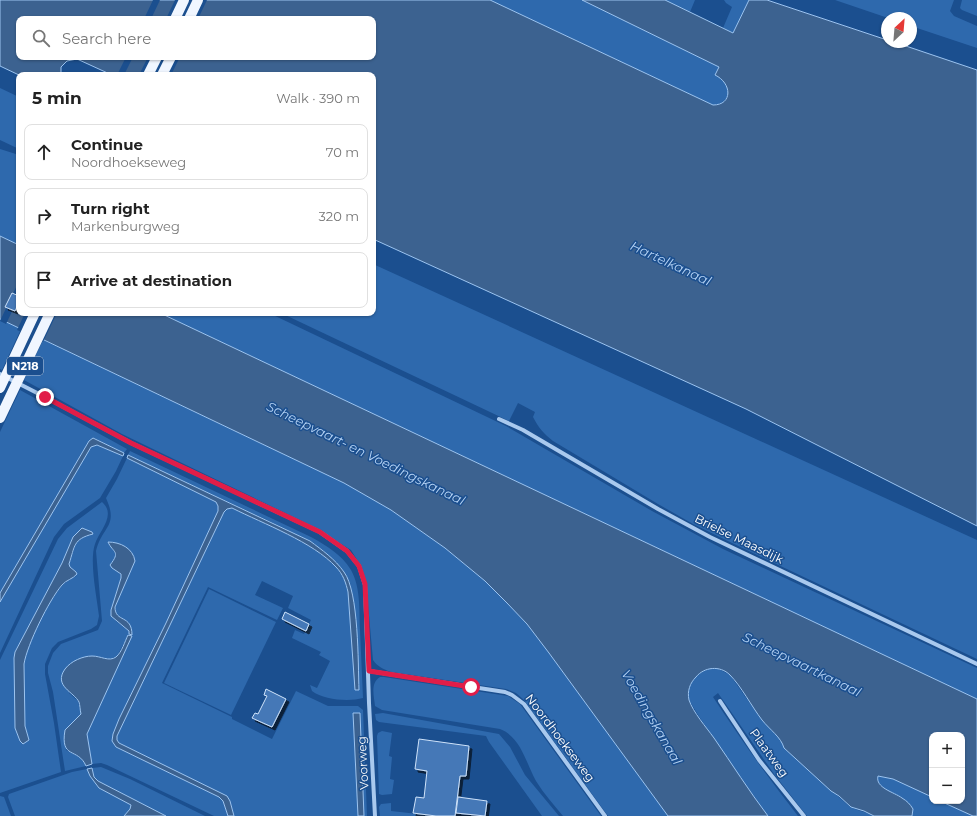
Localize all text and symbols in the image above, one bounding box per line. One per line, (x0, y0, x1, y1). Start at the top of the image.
north arrow (881, 12, 917, 48)
search box (16, 16, 376, 60)
icon: search (30, 27, 52, 49)
text: Search here (62, 29, 151, 48)
text: 5 min (32, 88, 82, 108)
text: Walk · 390 m (276, 90, 360, 106)
text: Continue (71, 135, 143, 154)
icon: ahead (33, 141, 55, 163)
text: 70 m (326, 144, 359, 160)
text: Noordhoekseweg (71, 154, 186, 170)
text: Turn right (71, 199, 150, 218)
icon: right (33, 205, 55, 227)
text: 320 m (319, 208, 359, 224)
text: Markenburgweg (71, 218, 180, 234)
water label: Hartelkanaal (628, 237, 714, 289)
icon: arrive (33, 269, 55, 291)
text: Arrive at destination (71, 271, 232, 290)
road number: N218 (7, 357, 43, 375)
route end (36, 388, 54, 406)
water label: Scheepvaart- en Voedingskanaal (264, 398, 468, 508)
street label: Brielse Maasdijk (692, 511, 787, 567)
water label: Scheepvaartkanaal (740, 628, 864, 700)
water label: Voedingskanaal (618, 667, 686, 768)
route start (462, 678, 480, 696)
street label: Noordhoekseweg (522, 691, 598, 785)
street label: Plaatweg (747, 725, 792, 780)
map controls (929, 732, 965, 804)
button: + (929, 732, 965, 768)
street label: Voorweg (354, 736, 371, 790)
button: − (929, 768, 965, 804)

